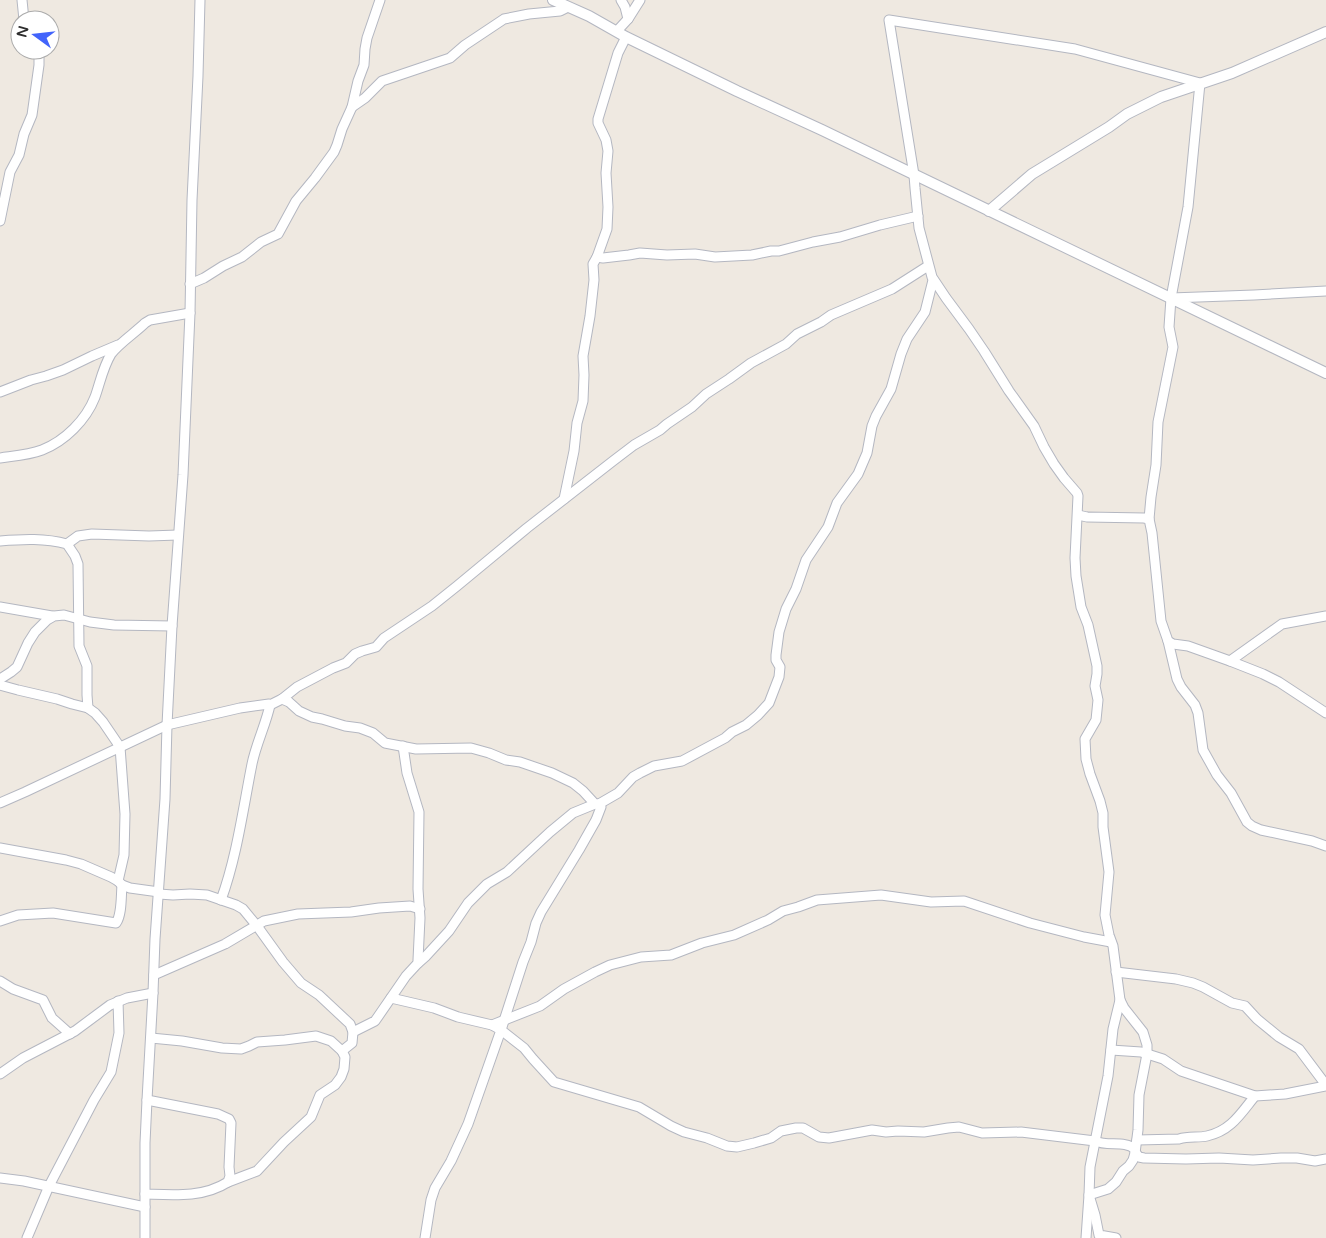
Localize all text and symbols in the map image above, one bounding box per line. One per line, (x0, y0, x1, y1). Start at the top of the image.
north arrow (10, 10, 60, 60)
text: N (13, 24, 33, 39)

